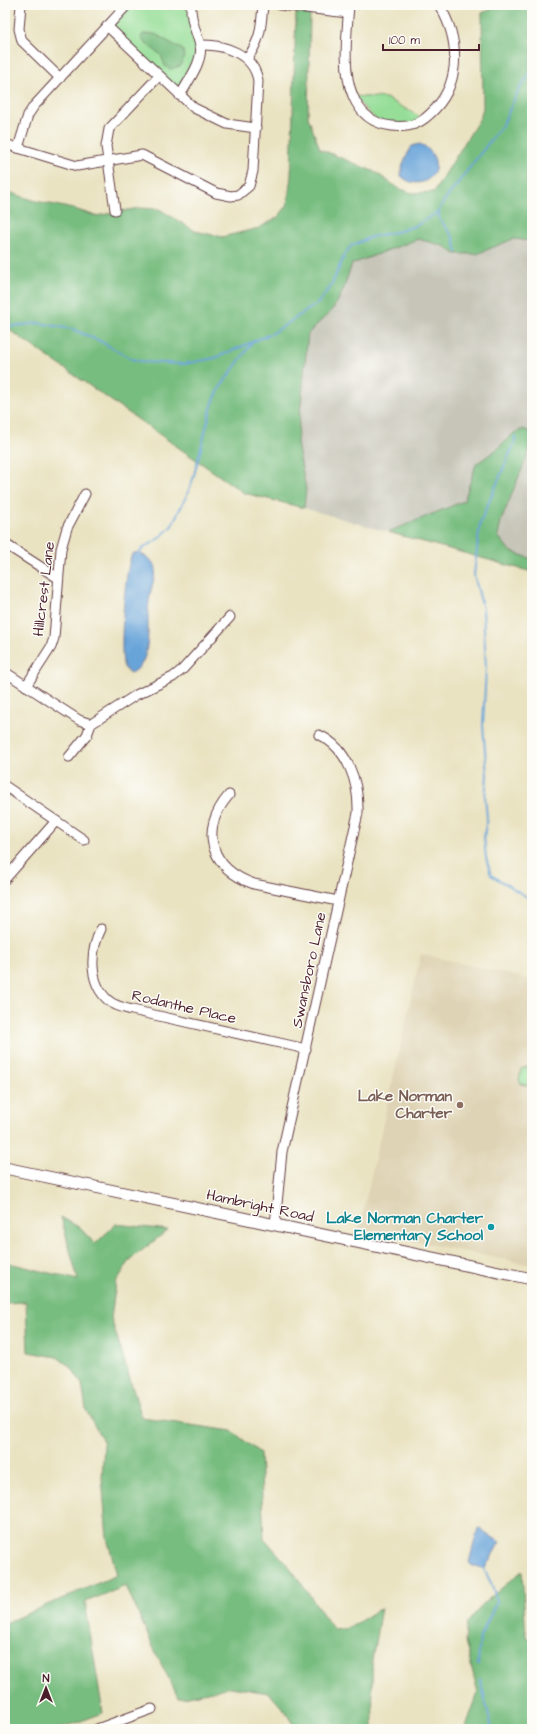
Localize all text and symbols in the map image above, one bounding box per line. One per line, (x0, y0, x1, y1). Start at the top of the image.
scale bar (383, 26, 479, 52)
text: 100 m (389, 32, 420, 49)
street label: Hillcrest Lane (28, 540, 60, 638)
street label: Swansboro Lane (286, 910, 332, 1030)
street label: Rodanthe Place (130, 985, 238, 1029)
place label: Lake Norman Charter (358, 1086, 453, 1124)
marker: Lake Norman Charter (455, 1100, 465, 1110)
street label: Hambright Road (204, 1184, 316, 1229)
place label: Lake Norman Charter Elementary School (326, 1208, 484, 1247)
marker: Lake Norman Charter Elementary School (486, 1222, 496, 1232)
north arrow (26, 1668, 66, 1708)
text: N (43, 1671, 50, 1686)

